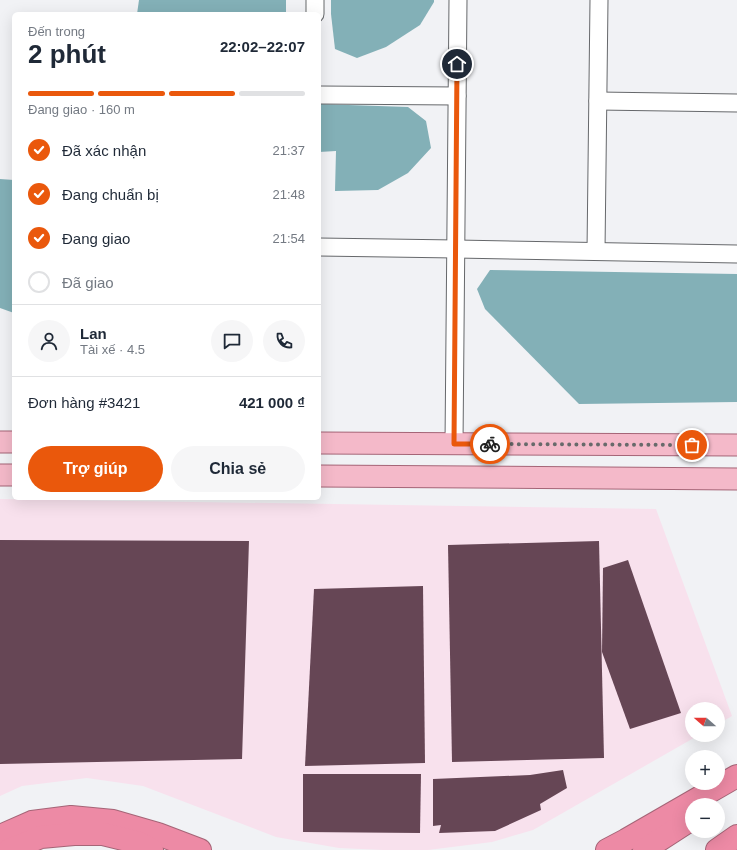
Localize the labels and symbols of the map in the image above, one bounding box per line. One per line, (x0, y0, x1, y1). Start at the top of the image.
pin (440, 47, 474, 81)
courier (470, 424, 510, 464)
pin (675, 428, 709, 462)
north arrow (685, 702, 725, 742)

